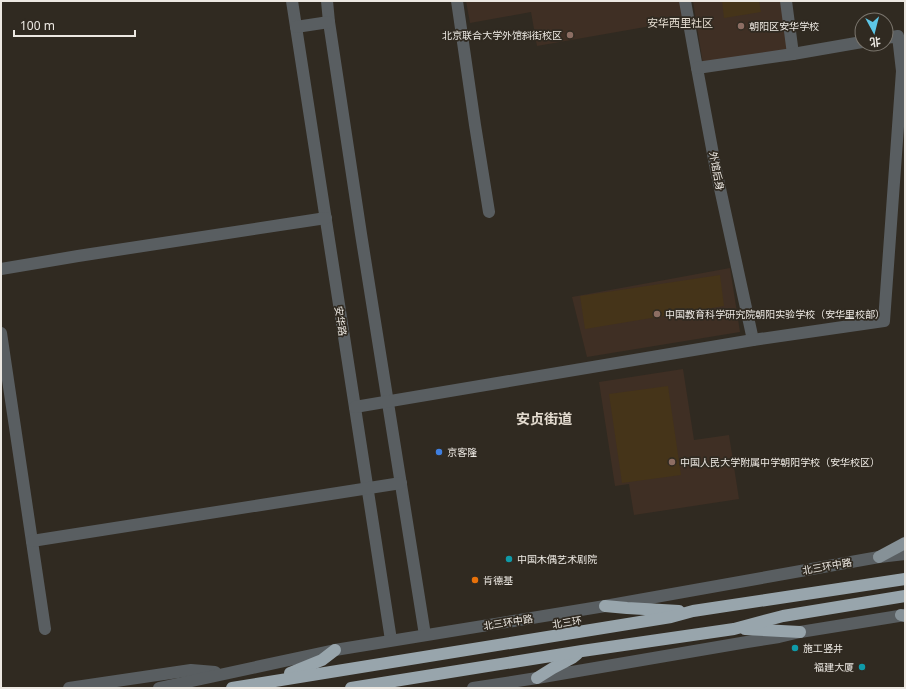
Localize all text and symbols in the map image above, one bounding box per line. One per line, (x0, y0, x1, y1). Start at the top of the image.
scale bar (14, 12, 135, 38)
north arrow (854, 12, 894, 52)
district label: 安华西里社区 (647, 15, 713, 30)
text: 100 m (20, 17, 55, 34)
place label: 朝阳区安华学校 (749, 19, 819, 33)
marker: 朝阳区安华学校 (736, 21, 746, 31)
place label: 北京联合大学外馆斜街校区 (442, 28, 562, 42)
marker: 北京联合大学外馆斜街校区 (565, 30, 575, 40)
text: 北 (869, 34, 882, 51)
street label: 外馆后身 (706, 150, 728, 192)
street label: 安华路 (332, 305, 350, 337)
place label: 中国教育科学研究院朝阳实验学校（安华里校部） (665, 307, 885, 321)
marker: 中国教育科学研究院朝阳实验学校（安华里校部） (652, 309, 662, 319)
district label: 安贞街道 (516, 409, 572, 428)
place label: 京客隆 (447, 445, 477, 459)
marker: 京客隆 (434, 447, 444, 457)
place label: 中国人民大学附属中学朝阳学校（安华校区） (680, 455, 880, 469)
marker: 中国人民大学附属中学朝阳学校（安华校区） (667, 457, 677, 467)
place label: 中国木偶艺术剧院 (517, 552, 597, 566)
marker: 中国木偶艺术剧院 (504, 554, 514, 564)
street label: 北三环中路 (801, 555, 853, 577)
place label: 肯德基 (483, 573, 513, 587)
marker: 肯德基 (470, 575, 480, 585)
street label: 北三环中路 (482, 611, 534, 633)
street label: 北三环 (551, 613, 583, 631)
place label: 施工竖井 (803, 641, 843, 655)
marker: 施工竖井 (790, 643, 800, 653)
place label: 福建大厦 (814, 660, 854, 674)
marker: 福建大厦 (857, 662, 867, 672)

